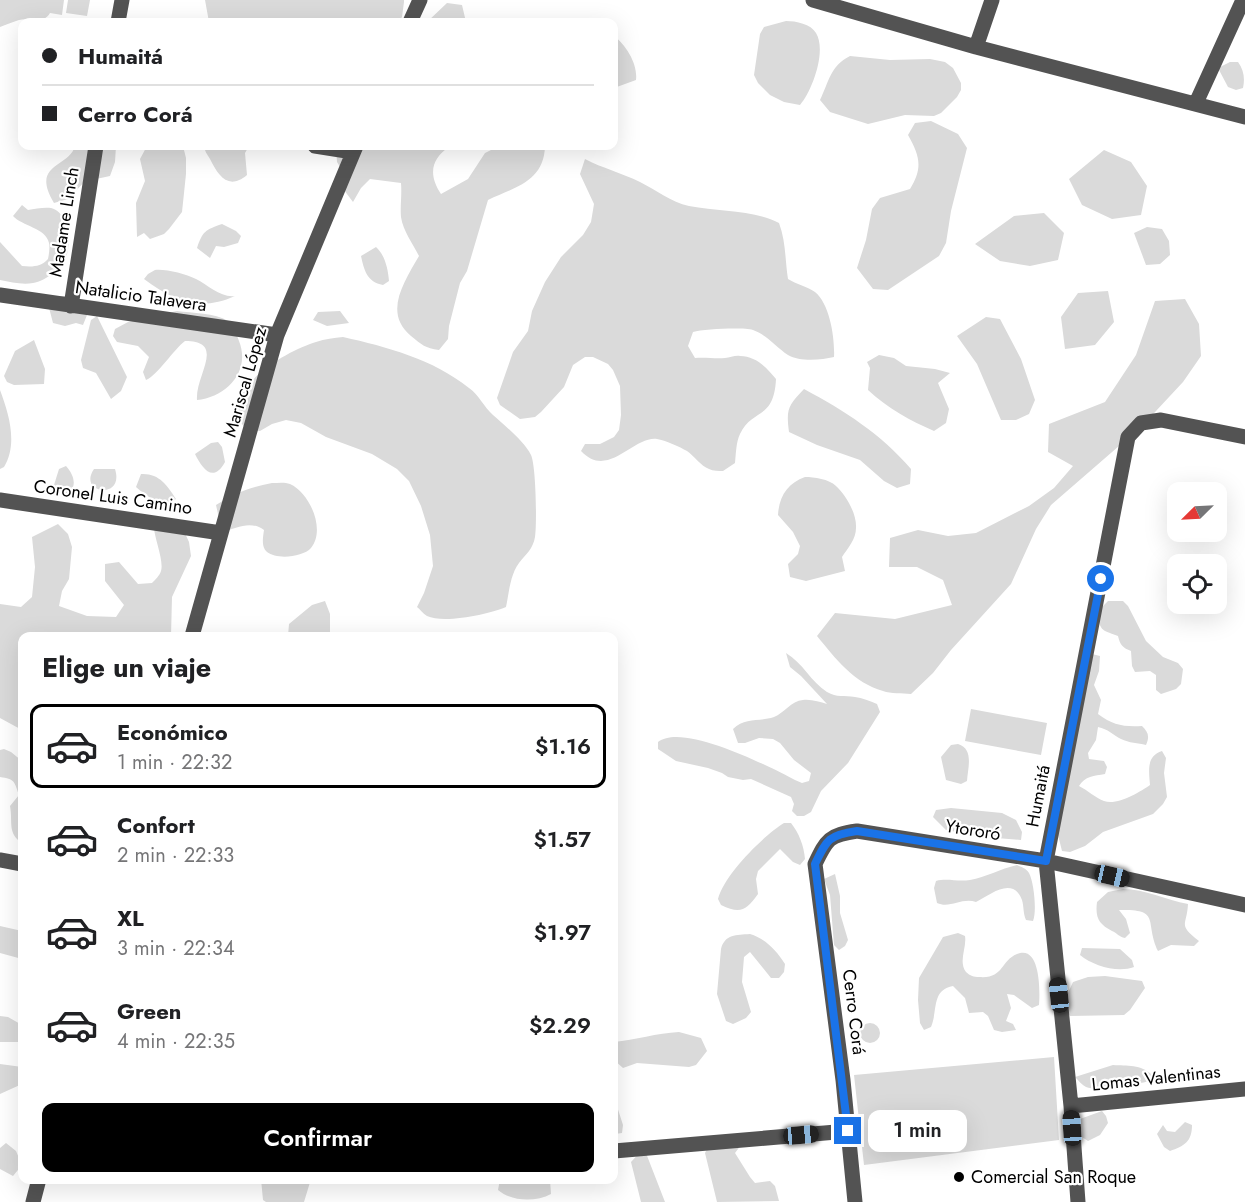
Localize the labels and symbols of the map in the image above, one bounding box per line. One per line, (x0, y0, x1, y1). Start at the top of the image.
street label: Madame Linch (42, 165, 86, 279)
street label: Natalicio Talavera (74, 274, 208, 318)
street label: Mariscal López (217, 323, 273, 440)
street label: Coronel Luis Camino (32, 473, 194, 521)
north arrow (1167, 482, 1227, 542)
route start (1087, 565, 1114, 592)
street label: Humaitá (1019, 763, 1057, 829)
street label: Ytororó (943, 813, 1003, 847)
car (1092, 863, 1132, 889)
street label: Cerro Corá (836, 968, 872, 1056)
car (1048, 976, 1070, 1014)
street label: Lomas Valentinas (1090, 1058, 1222, 1098)
car (1062, 1109, 1082, 1147)
callout: 1 min (869, 1110, 968, 1152)
route end (834, 1117, 861, 1144)
car (782, 1124, 820, 1146)
place label: Comercial San Roque (971, 1164, 1136, 1190)
marker: Comercial San Roque (952, 1170, 966, 1184)

